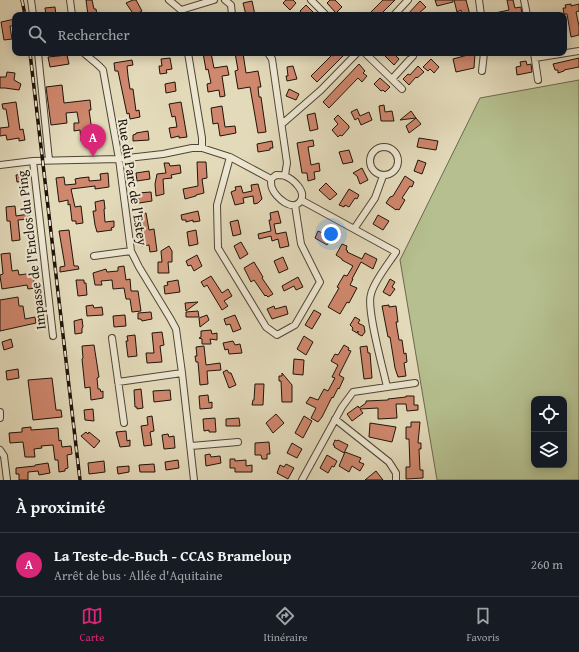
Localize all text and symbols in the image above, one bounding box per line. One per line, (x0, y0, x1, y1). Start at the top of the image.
search box (12, 12, 567, 56)
icon: search (26, 23, 48, 45)
text: Rechercher (58, 24, 130, 45)
street label: Rue du Parc de l'Estey (113, 117, 153, 247)
pin: A (80, 124, 106, 157)
street label: Impasse de l'Enclos du Ping (11, 169, 51, 331)
your location (321, 224, 341, 244)
map controls (531, 396, 567, 468)
button: locate (531, 396, 567, 432)
button: layers (531, 432, 567, 468)
text: À proximité (16, 494, 105, 519)
text: La Teste-de-Buch - CCAS Brameloup (54, 545, 291, 566)
text: A (25, 555, 33, 574)
text: 260 m (531, 555, 563, 574)
text: Arrêt de bus · Allée d'Aquitaine (54, 566, 223, 585)
tab: Carte (80, 605, 104, 645)
tab: Itinéraire (264, 605, 307, 645)
tab: Favoris (467, 605, 499, 645)

